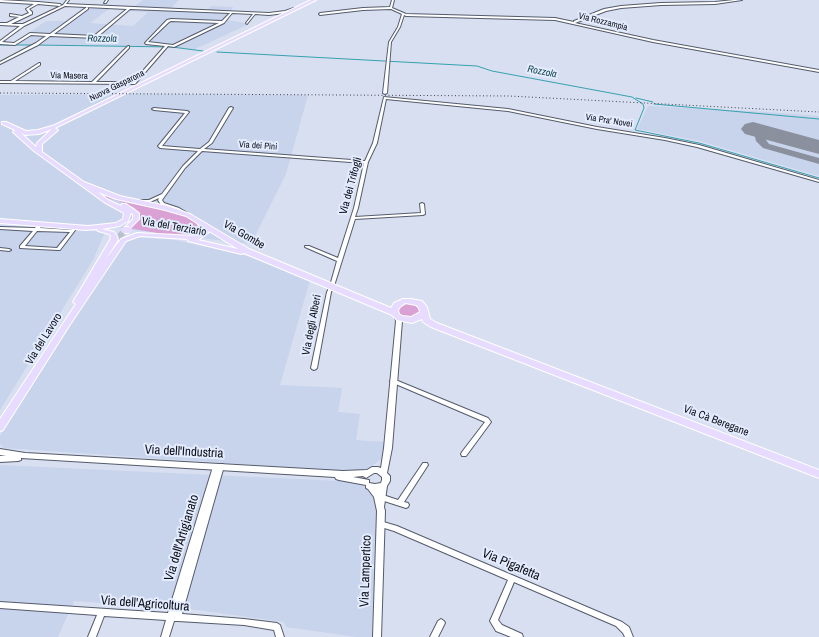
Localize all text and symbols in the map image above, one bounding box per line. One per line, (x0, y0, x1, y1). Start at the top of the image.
street label: Via Rozzampia (577, 11, 629, 33)
water label: Rozzola (87, 33, 117, 45)
water label: Rozzola (526, 63, 558, 81)
street label: Nuova Gasparona (88, 68, 146, 104)
street label: Via Masera (50, 70, 88, 82)
street label: Via Pra' Novei (585, 112, 633, 130)
street label: Via dei Pini (238, 139, 278, 153)
street label: Via dei Trifogli (337, 156, 365, 216)
street label: Via del Terziario (141, 215, 207, 239)
street label: Via Gombe (221, 218, 267, 252)
street label: Via degli Alberi (300, 294, 324, 356)
street label: Via del Lavoro (23, 311, 65, 367)
street label: Via Cà Beregane (681, 402, 751, 440)
street label: Via dell'Industria (144, 442, 224, 462)
street label: Via dell'Artigianato (161, 493, 203, 583)
street label: Via Lampertico (357, 535, 375, 607)
street label: Via Pigafetta (480, 546, 542, 584)
street label: Via dell'Agricoltura (100, 593, 190, 615)

